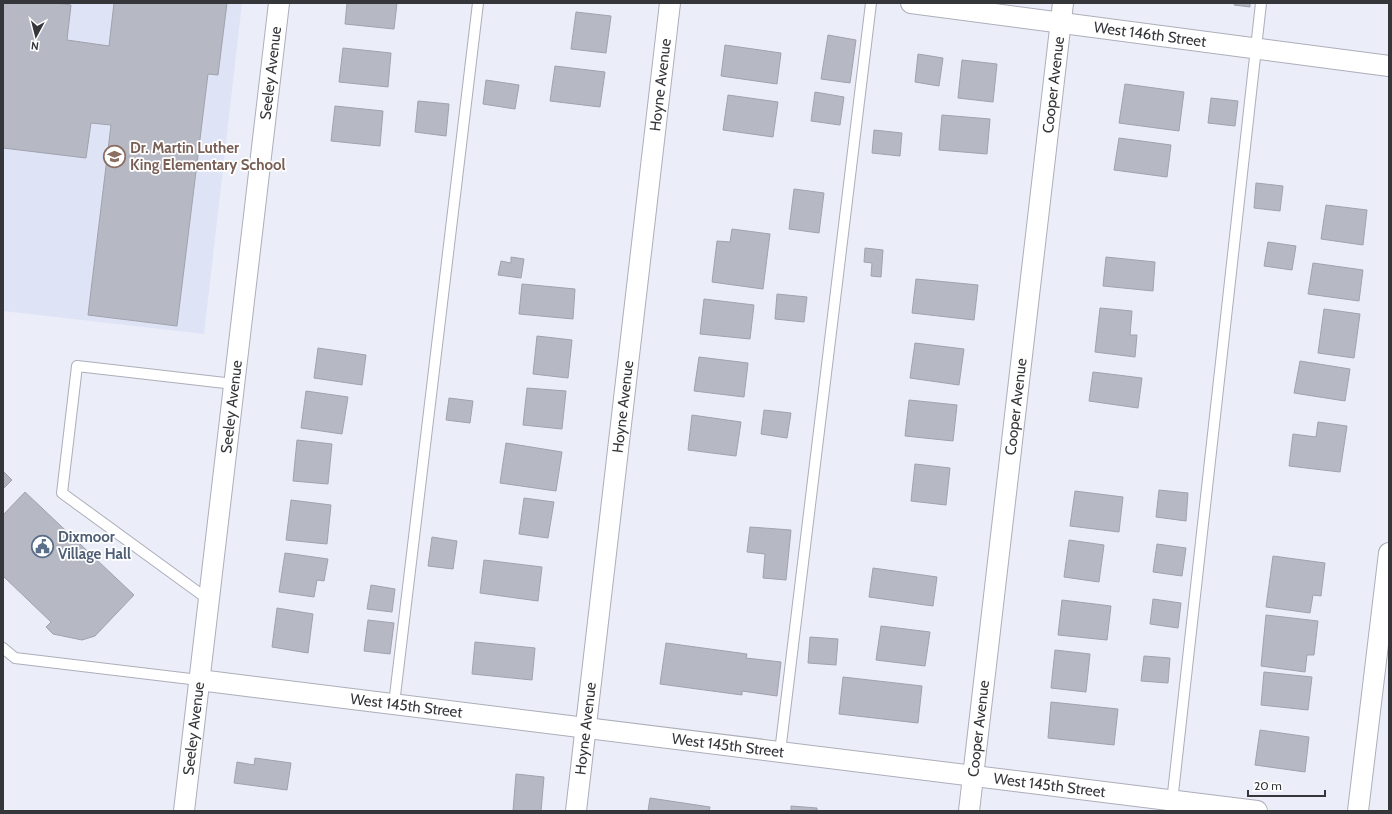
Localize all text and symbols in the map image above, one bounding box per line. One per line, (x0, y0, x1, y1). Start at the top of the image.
north arrow (16, 16, 56, 56)
street label: West 146th Street (1093, 18, 1207, 51)
street label: Seeley Avenue (256, 25, 285, 121)
street label: Cooper Avenue (1039, 35, 1068, 134)
street label: Hoyne Avenue (646, 37, 675, 132)
text: N (30, 39, 39, 53)
place label: Dr. Martin Luther King Elementary School (130, 139, 286, 174)
school or university icon: Dr. Martin Luther King Elementary School (101, 144, 127, 170)
street label: Cooper Avenue (1001, 357, 1031, 456)
street label: Seeley Avenue (217, 359, 246, 454)
street label: Hoyne Avenue (609, 359, 637, 454)
place label: Dixmoor Village Hall (58, 528, 131, 563)
public building icon: Dixmoor Village Hall (29, 533, 55, 559)
street label: Cooper Avenue (964, 679, 993, 778)
street label: Seeley Avenue (179, 681, 208, 776)
street label: Hoyne Avenue (571, 681, 600, 776)
street label: West 145th Street (349, 690, 464, 722)
street label: West 145th Street (671, 730, 785, 761)
street label: West 145th Street (992, 769, 1107, 801)
scale bar (1248, 772, 1325, 798)
text: 20 m (1254, 778, 1282, 793)

